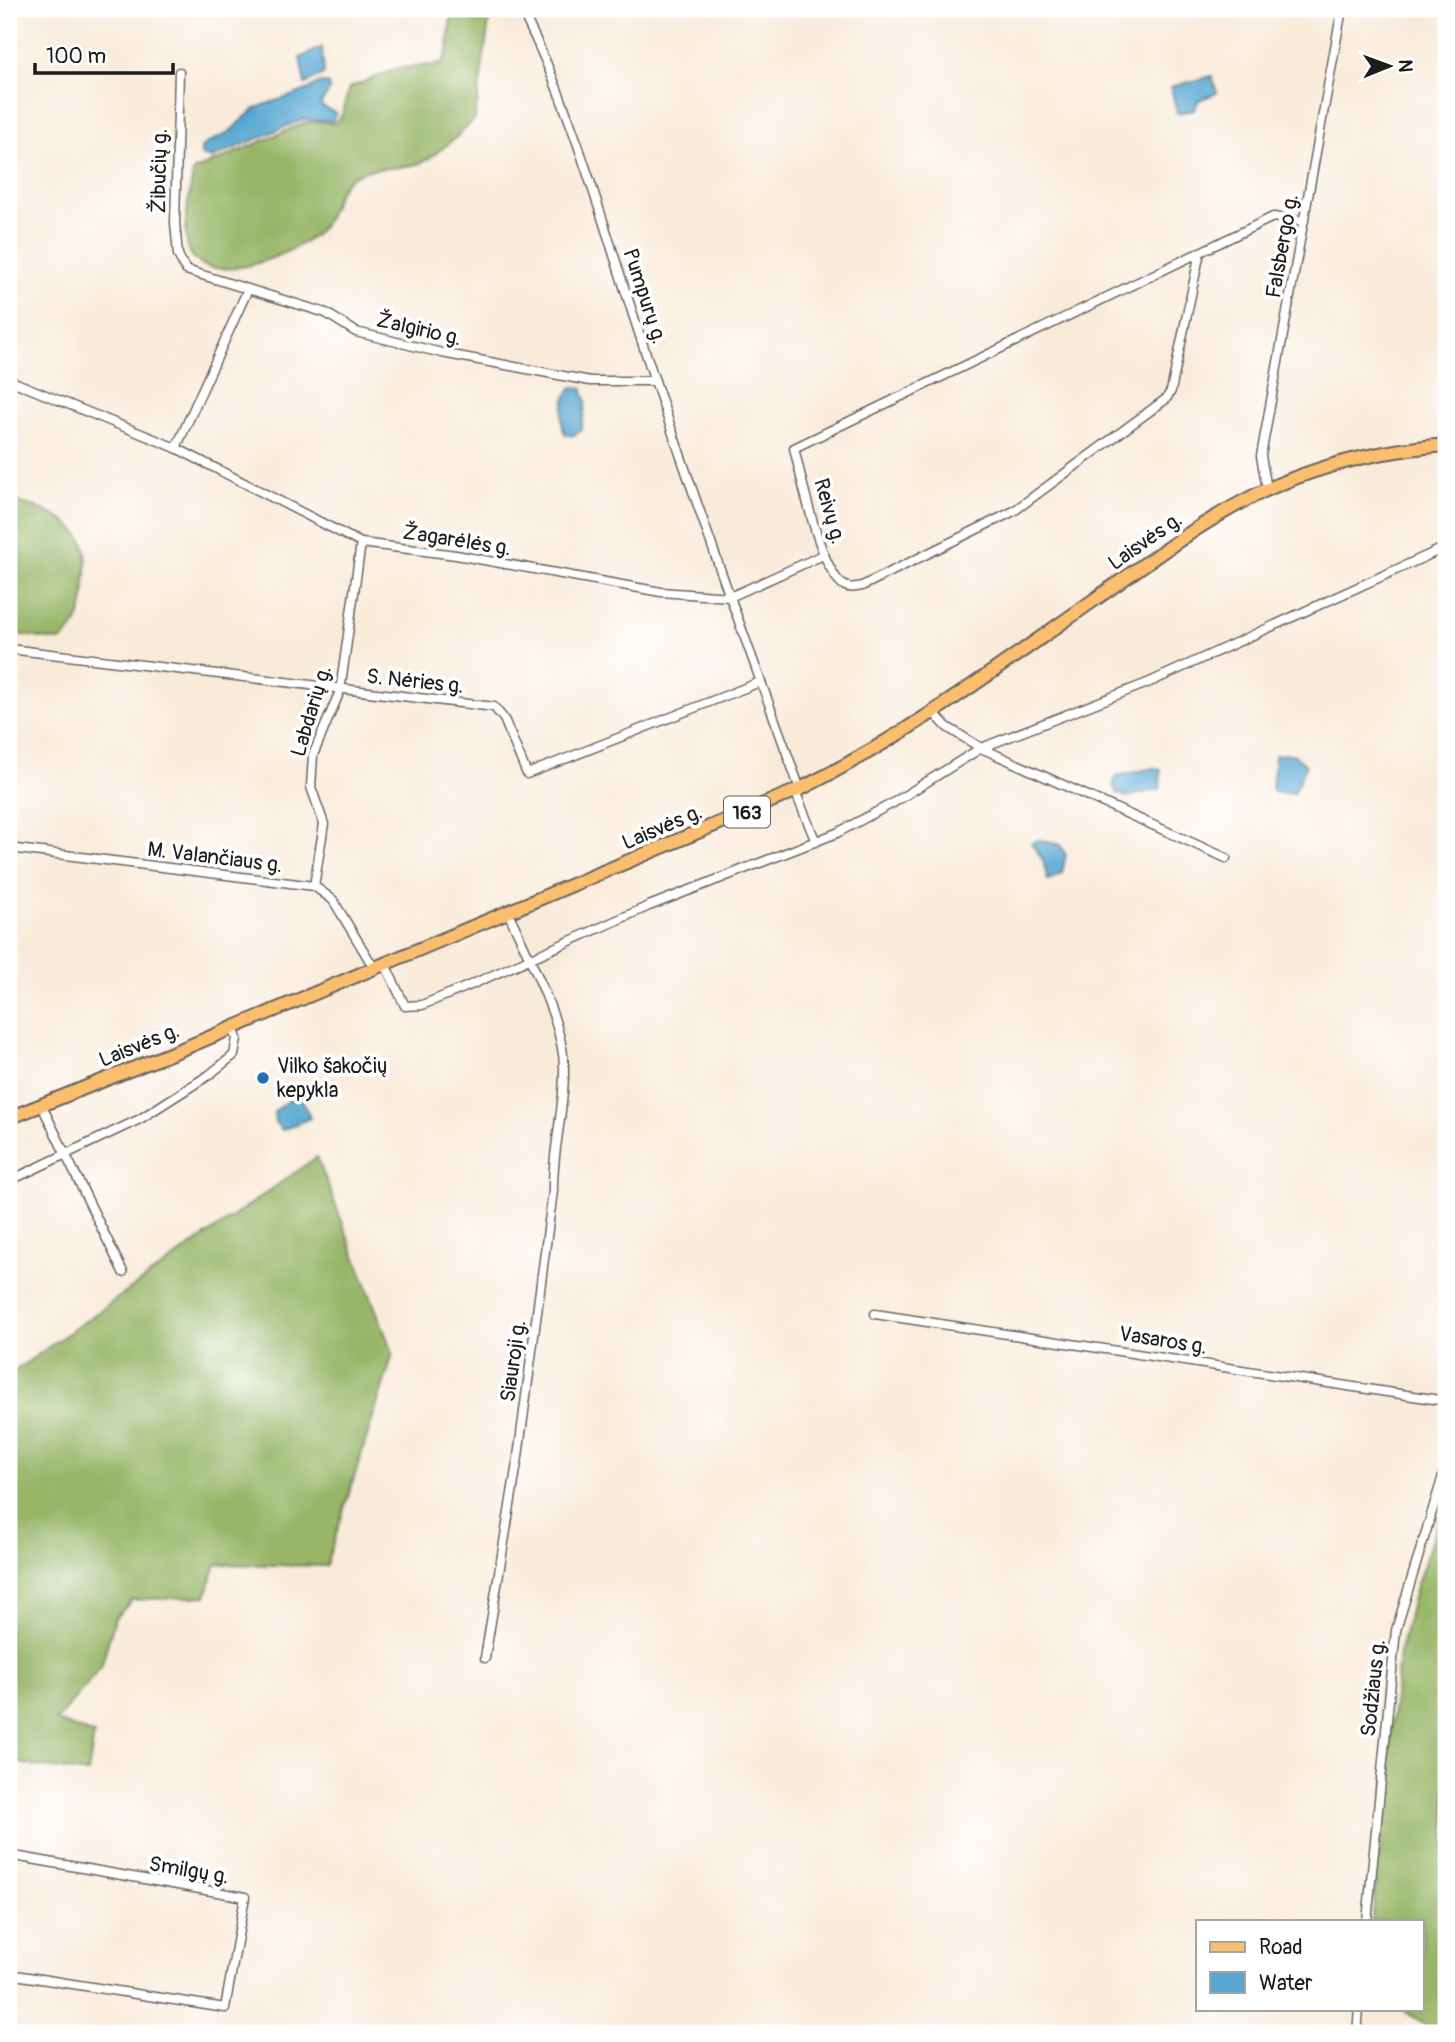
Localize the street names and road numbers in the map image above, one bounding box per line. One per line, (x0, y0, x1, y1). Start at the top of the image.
street label: Žibučių g. (145, 128, 174, 214)
street label: Falsbergo g. (1260, 192, 1305, 300)
street label: Pumpurų g. (616, 245, 673, 347)
street label: Žalgirio g. (374, 307, 464, 352)
street label: Reivų g. (807, 475, 852, 547)
street label: Laisvės g. (1103, 506, 1188, 577)
street label: Žagarėlės g. (401, 519, 513, 562)
street label: Labdarių g. (285, 662, 338, 760)
street label: S. Nėries g. (365, 663, 465, 700)
road number: 163 (724, 796, 770, 828)
street label: Laisvės g. (618, 799, 706, 856)
street label: M. Valančiaus g. (146, 836, 284, 879)
street label: Laisvės g. (95, 1017, 183, 1074)
street label: Siauroji g. (494, 1318, 533, 1404)
street label: Vasaros g. (1117, 1320, 1209, 1361)
street label: Sodžiaus g. (1355, 1638, 1392, 1738)
street label: Smilgų g. (147, 1850, 231, 1891)

